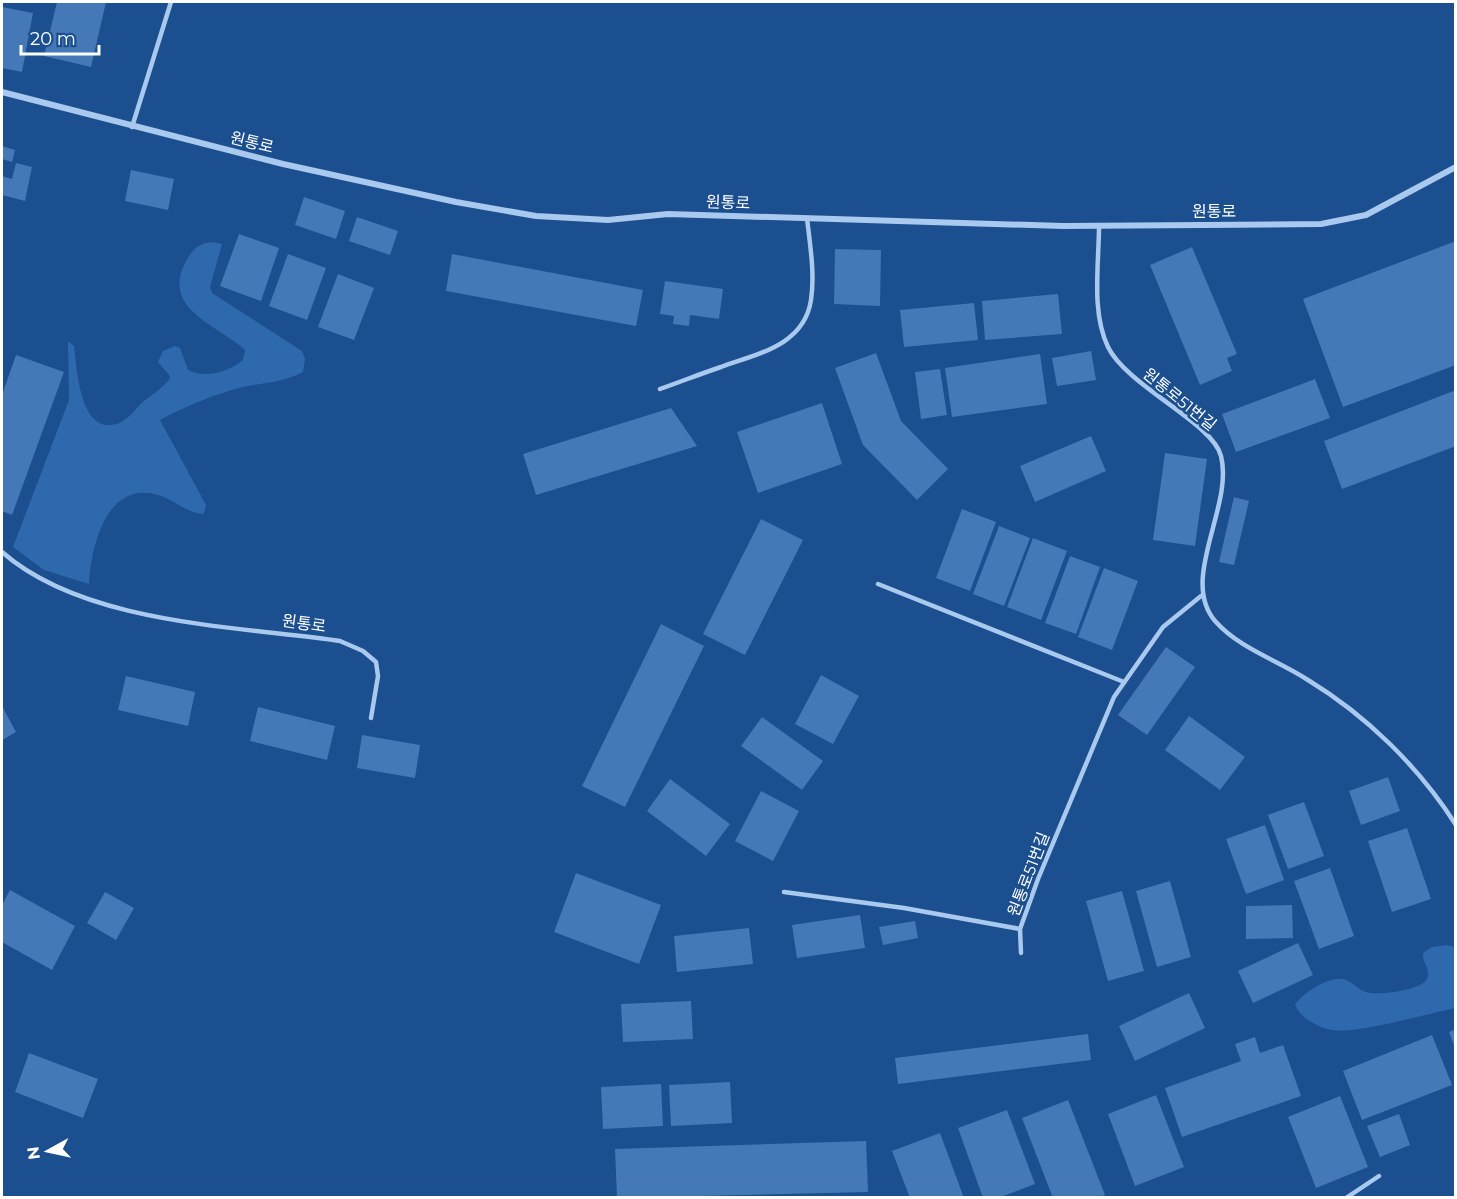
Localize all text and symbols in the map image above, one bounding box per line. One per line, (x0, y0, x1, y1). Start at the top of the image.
scale bar (21, 18, 99, 56)
text: 20 m (30, 28, 76, 50)
street label: 원통로 (228, 128, 276, 157)
street label: 원통로 (706, 192, 751, 213)
street label: 원통로 (1192, 202, 1236, 221)
street label: 원통로51번길 (1139, 364, 1220, 435)
street label: 원통로 (281, 611, 327, 636)
street label: 원통로51번길 (1004, 829, 1053, 919)
north arrow (18, 1121, 78, 1181)
text: N (23, 1145, 44, 1161)

